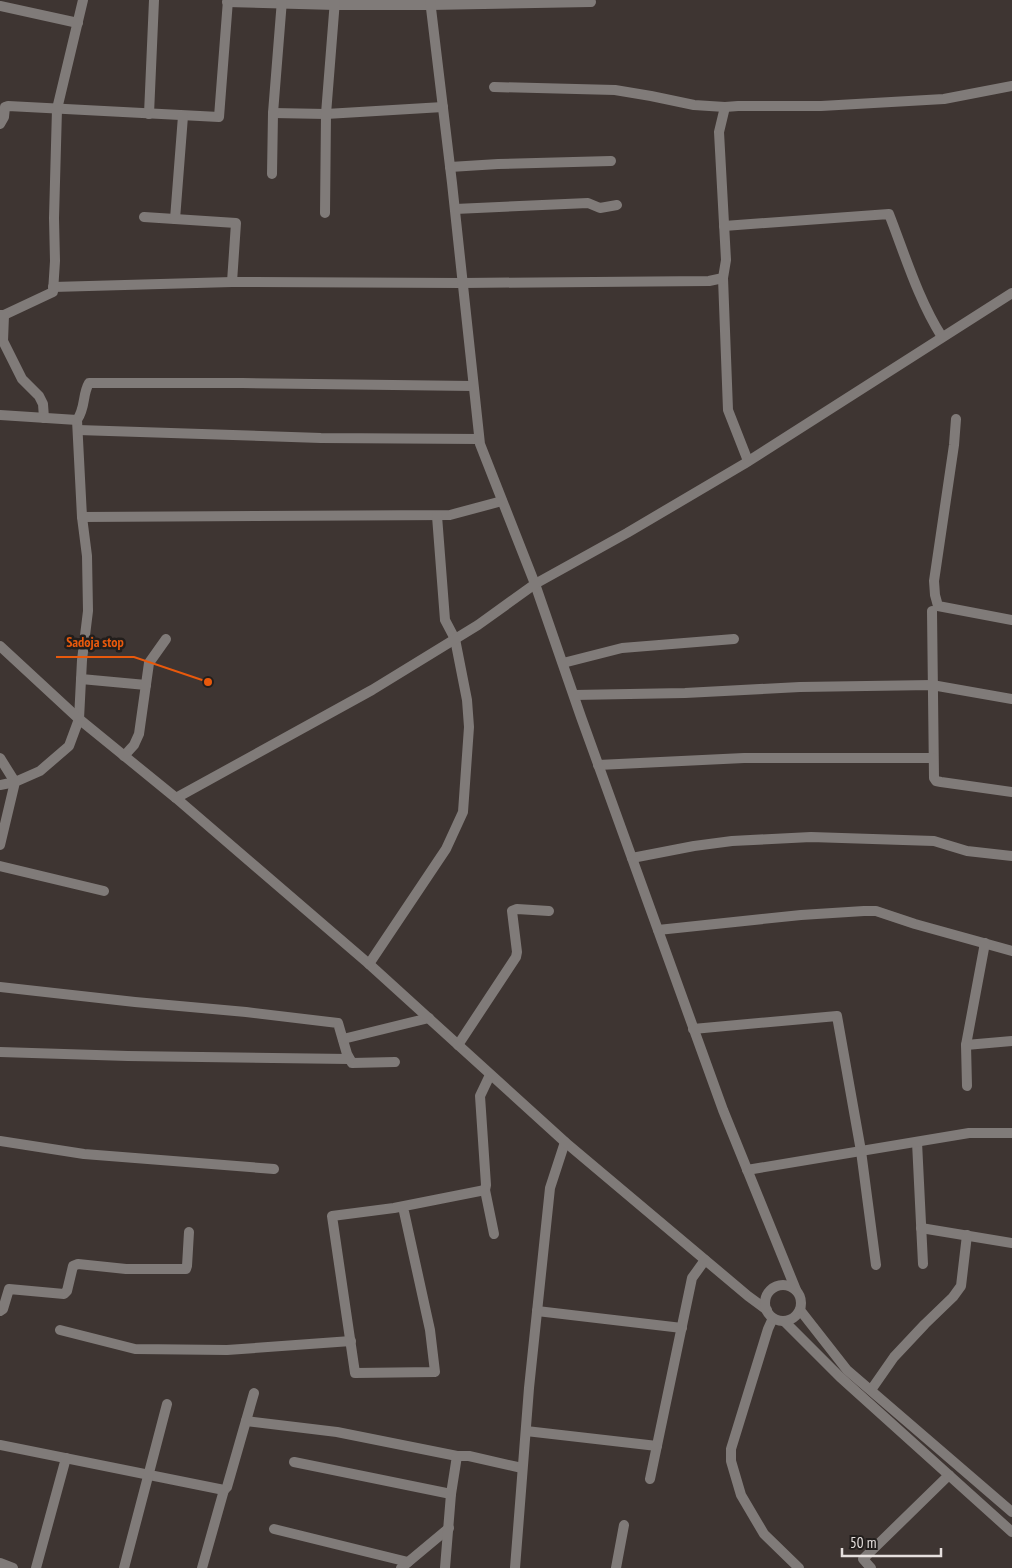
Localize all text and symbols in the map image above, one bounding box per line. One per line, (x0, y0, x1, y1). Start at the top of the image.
callout: Sadoja stop (56, 628, 134, 657)
text: Sadoja stop (66, 633, 124, 651)
scale bar (842, 1526, 941, 1558)
text: 50 m (850, 1533, 876, 1552)

